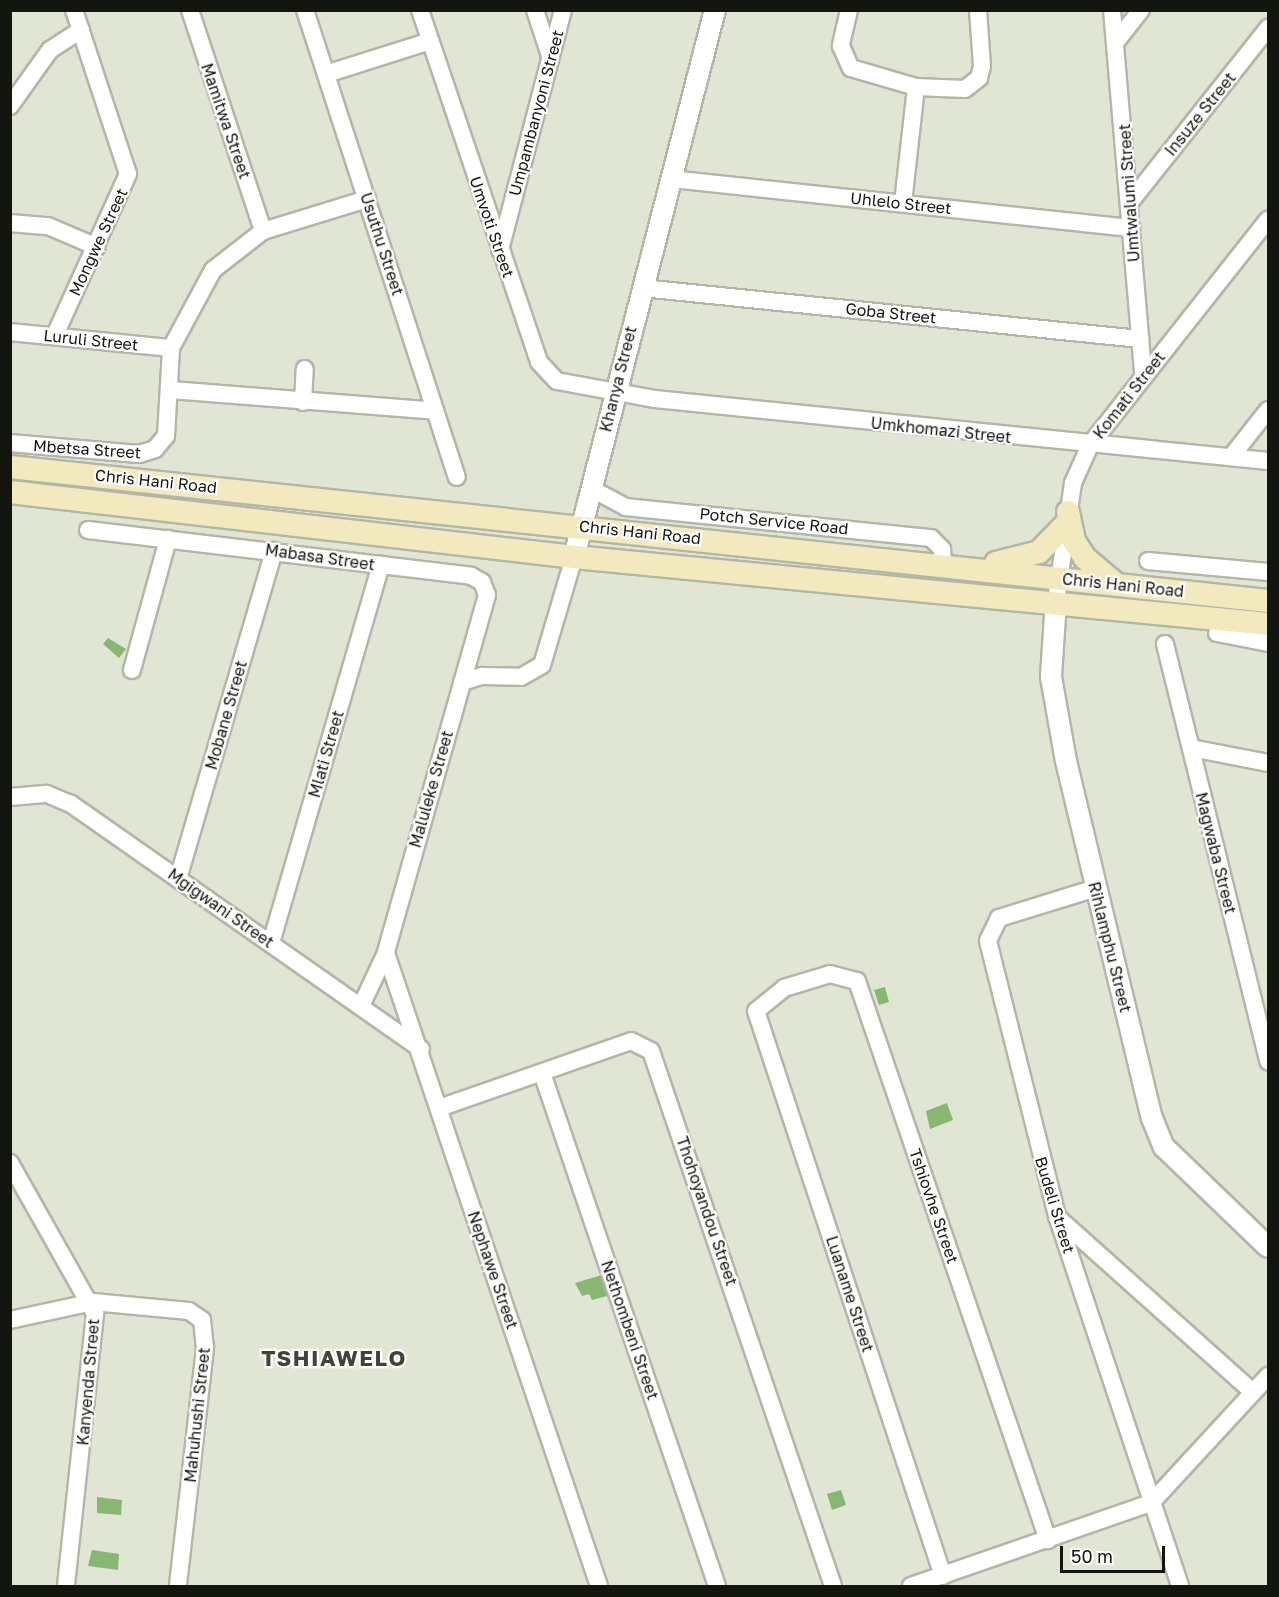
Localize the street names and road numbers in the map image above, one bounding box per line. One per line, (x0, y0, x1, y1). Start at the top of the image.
street label: Umpambanyoni Street (505, 28, 567, 198)
street label: Mamitwa Street (197, 61, 255, 181)
street label: Insuze Street (1160, 68, 1240, 160)
street label: Umtwalumi Street (1115, 123, 1143, 263)
street label: Umvoti Street (466, 174, 518, 280)
street label: Mongwe Street (65, 185, 131, 299)
street label: Uhlelo Street (849, 188, 953, 218)
street label: Usuthu Street (356, 190, 408, 298)
street label: Goba Street (845, 299, 937, 327)
street label: Khanya Street (596, 324, 640, 434)
street label: Luruli Street (43, 325, 139, 355)
street label: Komati Street (1089, 348, 1169, 442)
street label: Umkhomazi Street (870, 413, 1012, 447)
street label: Mbetsa Street (32, 436, 142, 462)
street label: Chris Hani Road (94, 465, 218, 497)
street label: Potch Service Road (699, 504, 849, 538)
street label: Chris Hani Road (578, 516, 702, 548)
street label: Mabasa Street (264, 540, 376, 574)
street label: Chris Hani Road (1061, 569, 1185, 601)
street label: Mobane Street (201, 658, 251, 772)
street label: Mlati Street (304, 708, 348, 800)
street label: Maluleke Street (405, 728, 457, 850)
street label: Magwaba Street (1192, 790, 1240, 916)
street label: Mgigwani Street (164, 864, 278, 952)
street label: Rihlamphu Street (1084, 880, 1136, 1014)
street label: Thohoyandou Street (672, 1134, 742, 1288)
street label: Tshiovhe Street (905, 1146, 963, 1266)
street label: Budeli Street (1031, 1154, 1079, 1256)
street label: Nephawe Street (464, 1209, 522, 1331)
street label: Luaname Street (822, 1233, 878, 1355)
street label: Nethombeni Street (597, 1258, 663, 1402)
street label: Kanyenda Street (73, 1318, 103, 1446)
street label: Mahuhushi Street (180, 1346, 214, 1484)

